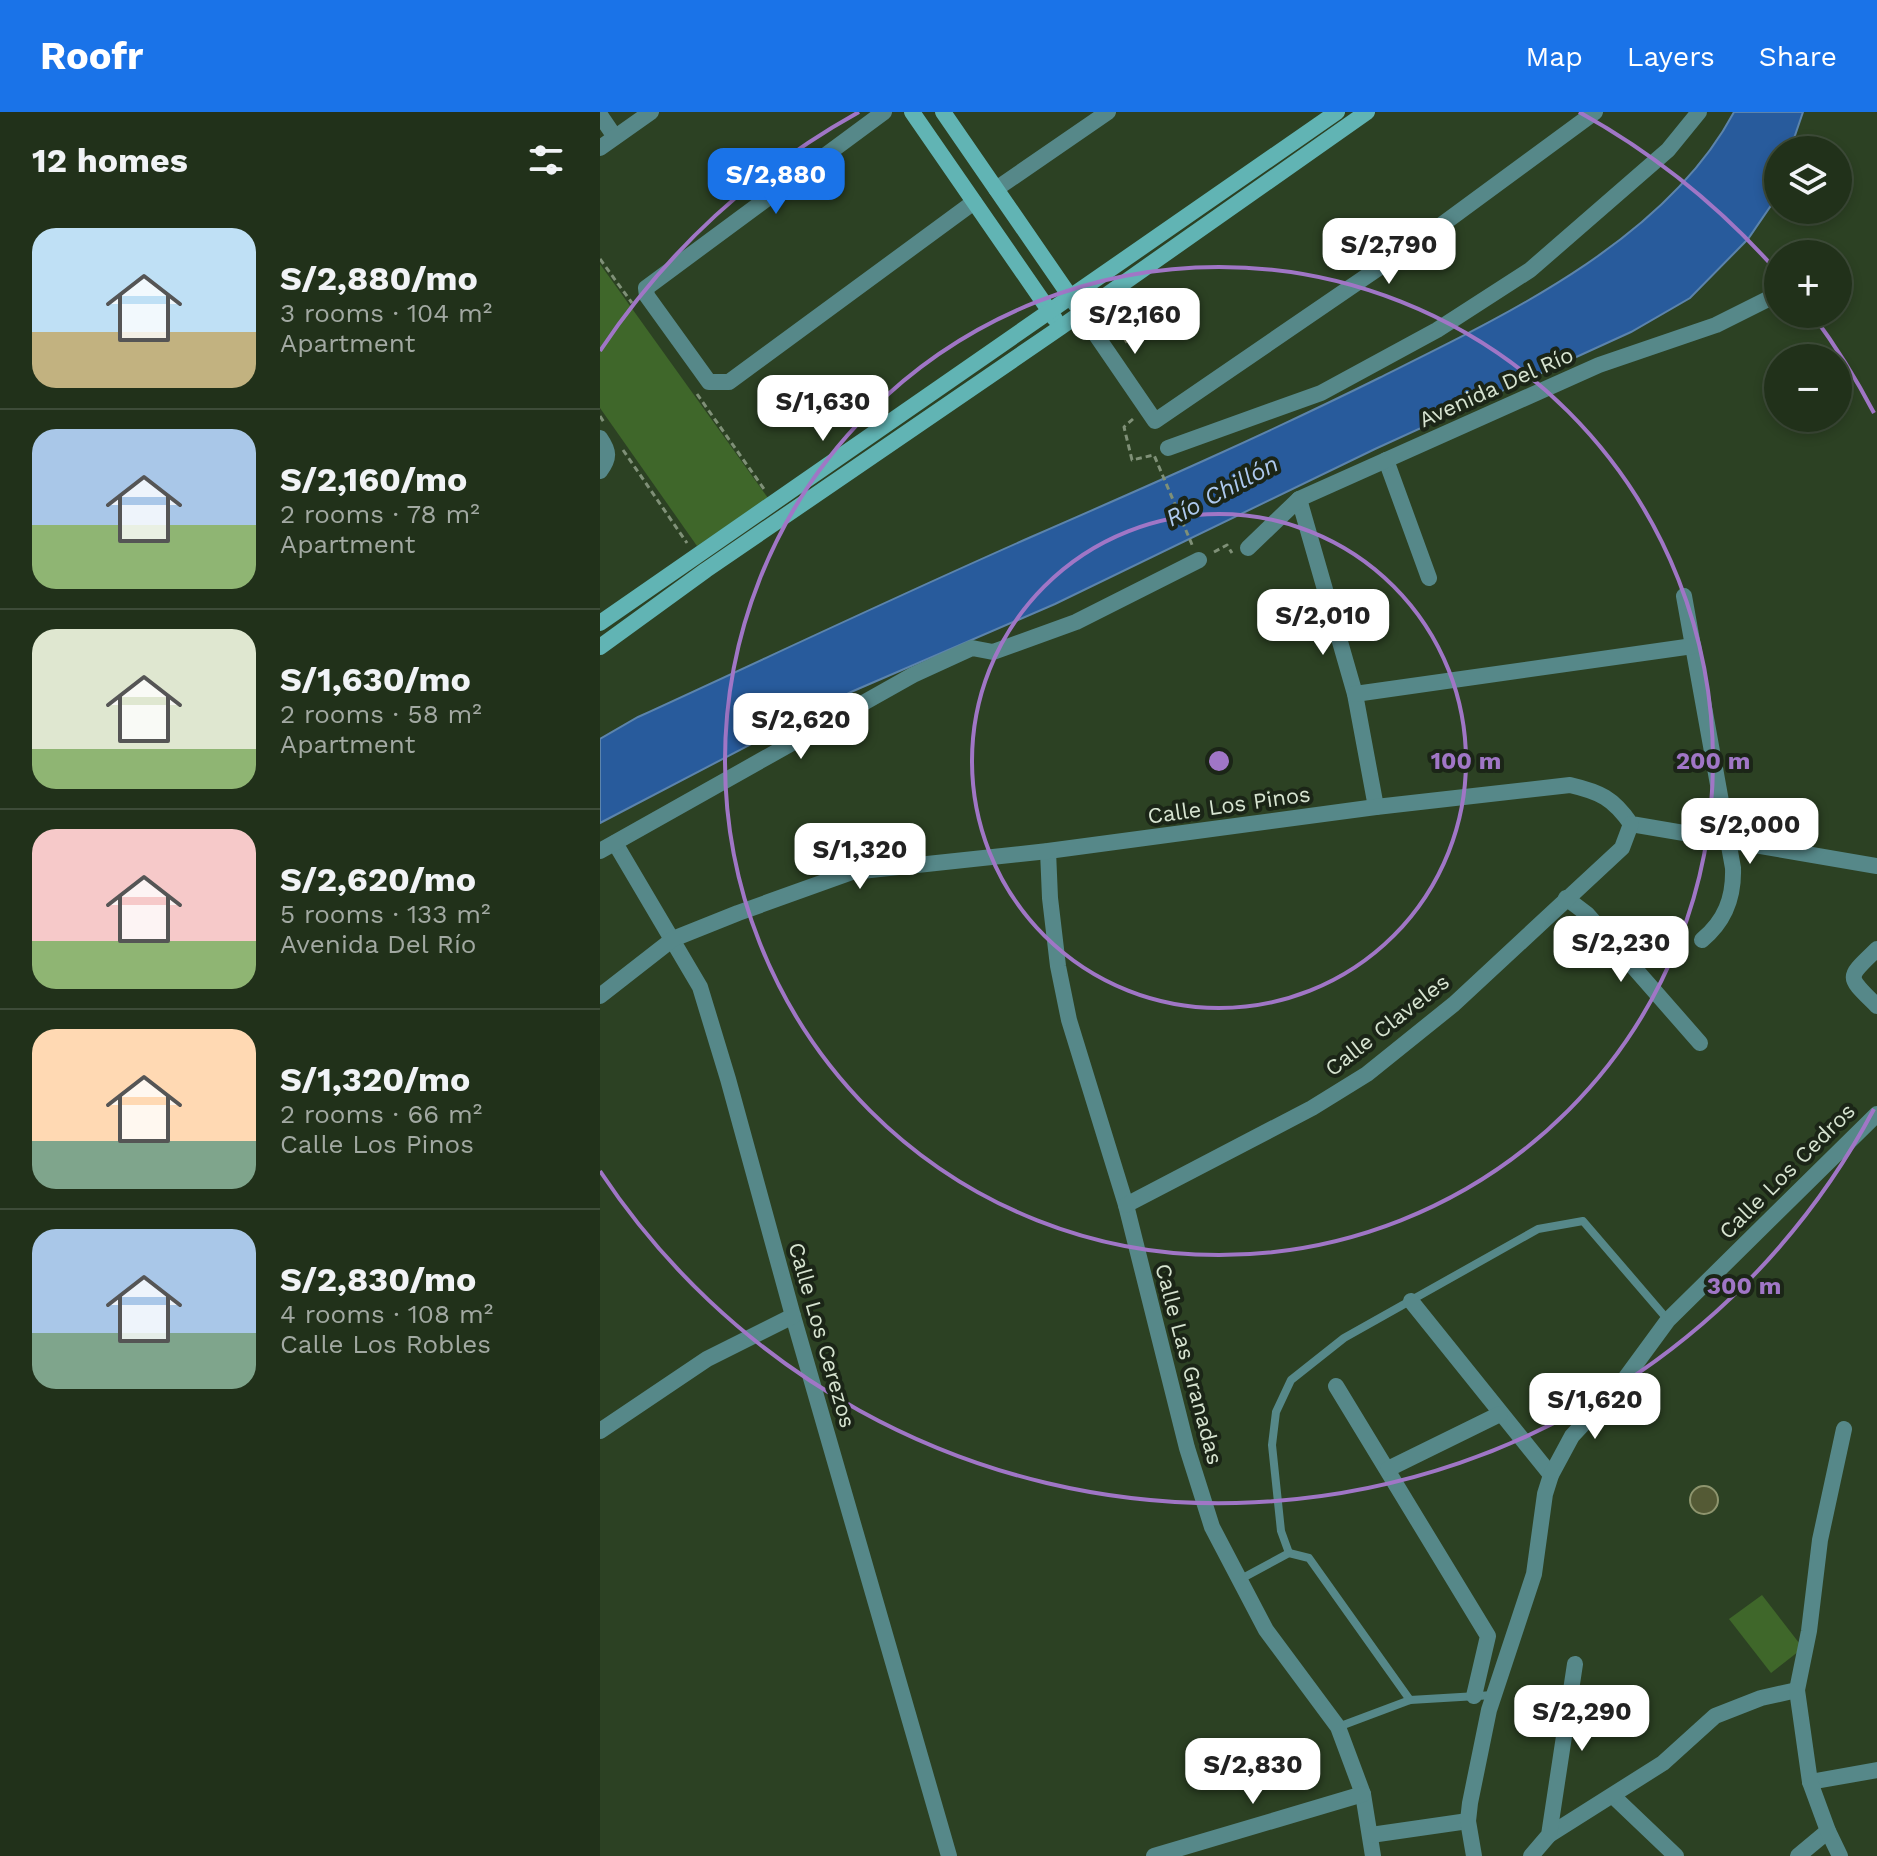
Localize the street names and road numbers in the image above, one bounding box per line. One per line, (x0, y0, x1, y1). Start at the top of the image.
street label: Avenida Del Río (1415, 342, 1577, 432)
street label: Calle Los Pinos (1146, 781, 1312, 829)
street label: Calle Claveles (1320, 969, 1454, 1081)
street label: Calle Los Cedros (1714, 1098, 1860, 1244)
street label: Calle Los Cerezos (784, 1239, 860, 1431)
street label: Calle Las Granadas (1150, 1261, 1228, 1467)

